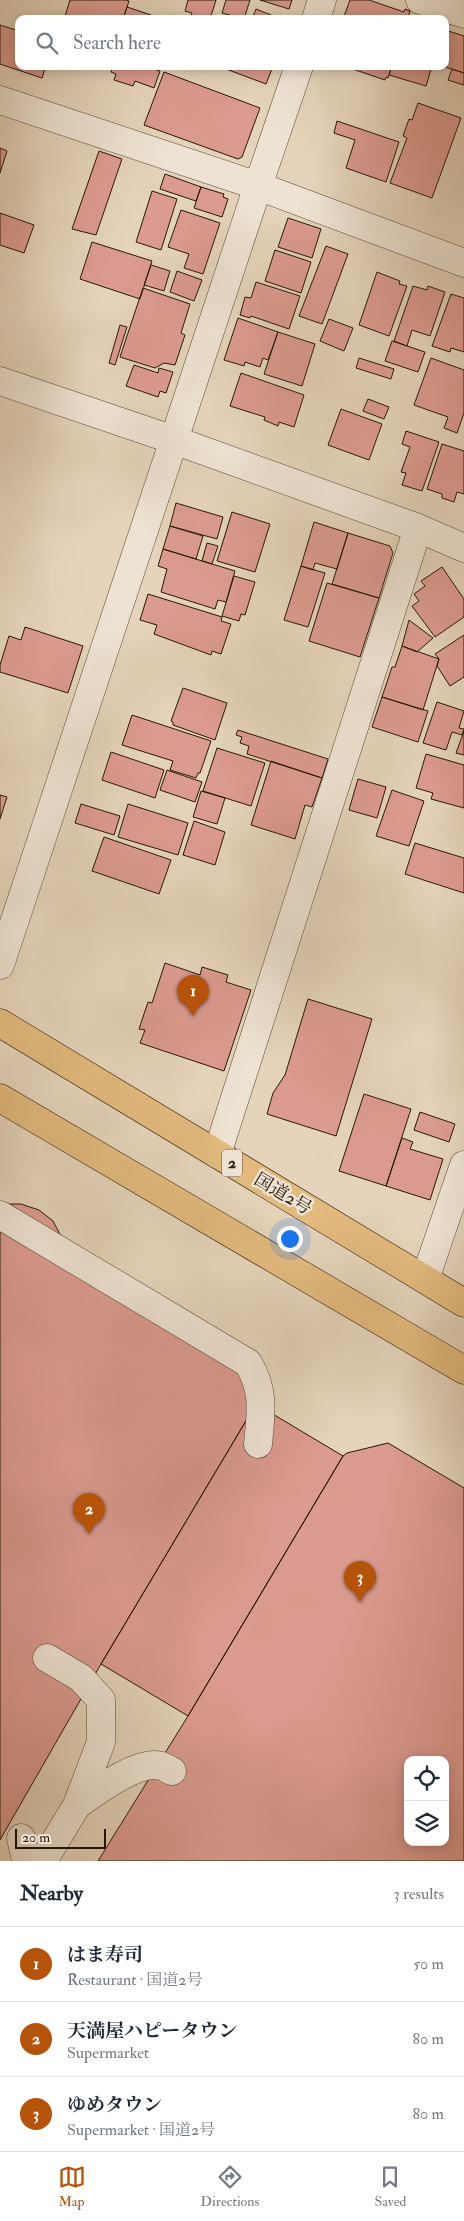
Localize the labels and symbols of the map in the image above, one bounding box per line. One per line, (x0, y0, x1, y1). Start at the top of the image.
pin: 1 (177, 975, 209, 1016)
road number: 2 (222, 1150, 242, 1176)
street label: 国道2号 (250, 1168, 316, 1220)
your location (277, 1226, 303, 1252)
pin: 2 (73, 1493, 105, 1534)
pin: 3 (344, 1561, 376, 1602)
scale bar (15, 1826, 106, 1849)

